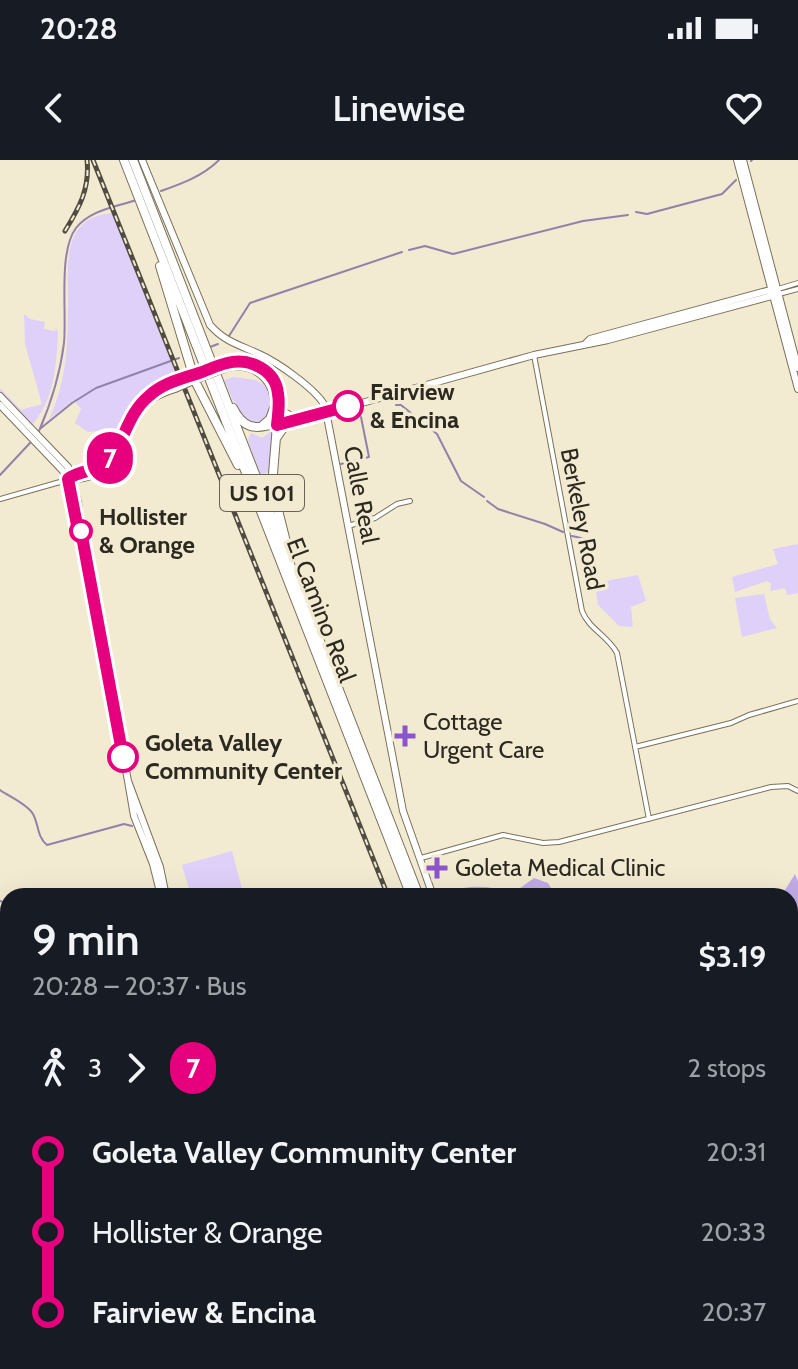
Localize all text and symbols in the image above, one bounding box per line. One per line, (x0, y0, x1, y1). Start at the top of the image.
text: 20:28 (40, 10, 118, 47)
icon: back (32, 86, 76, 130)
text: Linewise (333, 86, 465, 130)
icon: heart (722, 86, 766, 130)
place label: Fairview & Encina (370, 377, 459, 434)
marker: Fairview & Encina (333, 391, 363, 421)
line badge: 7 (84, 432, 136, 484)
text: 7 (103, 441, 117, 475)
street label: Calle Real (338, 444, 385, 546)
street label: Berkeley Road (555, 445, 610, 592)
road number: US 101 (220, 475, 304, 511)
place label: Hollister & Orange (99, 502, 195, 559)
marker: Hollister & Orange (70, 520, 92, 542)
street label: El Camino Real (281, 534, 362, 686)
place label: Cottage Urgent Care (423, 707, 544, 764)
marker: Cottage Urgent Care (394, 725, 416, 747)
place label: Goleta Valley Community Center (145, 728, 342, 785)
marker: Goleta Valley Community Center (108, 742, 138, 772)
place label: Goleta Medical Clinic (455, 853, 665, 882)
marker: Goleta Medical Clinic (426, 857, 448, 879)
text: 9 min (32, 913, 140, 966)
text: $3.19 (698, 938, 766, 975)
text: 20:28 – 20:37 · Bus (32, 970, 246, 1002)
icon: walk (32, 1046, 76, 1090)
icon: forward (114, 1046, 158, 1090)
text: 7 (186, 1051, 200, 1085)
text: 3 (88, 1052, 102, 1084)
text: 2 stops (688, 1052, 766, 1084)
text: Goleta Valley Community Center (92, 1134, 516, 1171)
text: 20:31 (706, 1136, 766, 1168)
text: Hollister & Orange (92, 1214, 323, 1251)
text: 20:33 (701, 1216, 766, 1248)
text: Fairview & Encina (92, 1294, 316, 1331)
text: 20:37 (702, 1296, 766, 1328)

